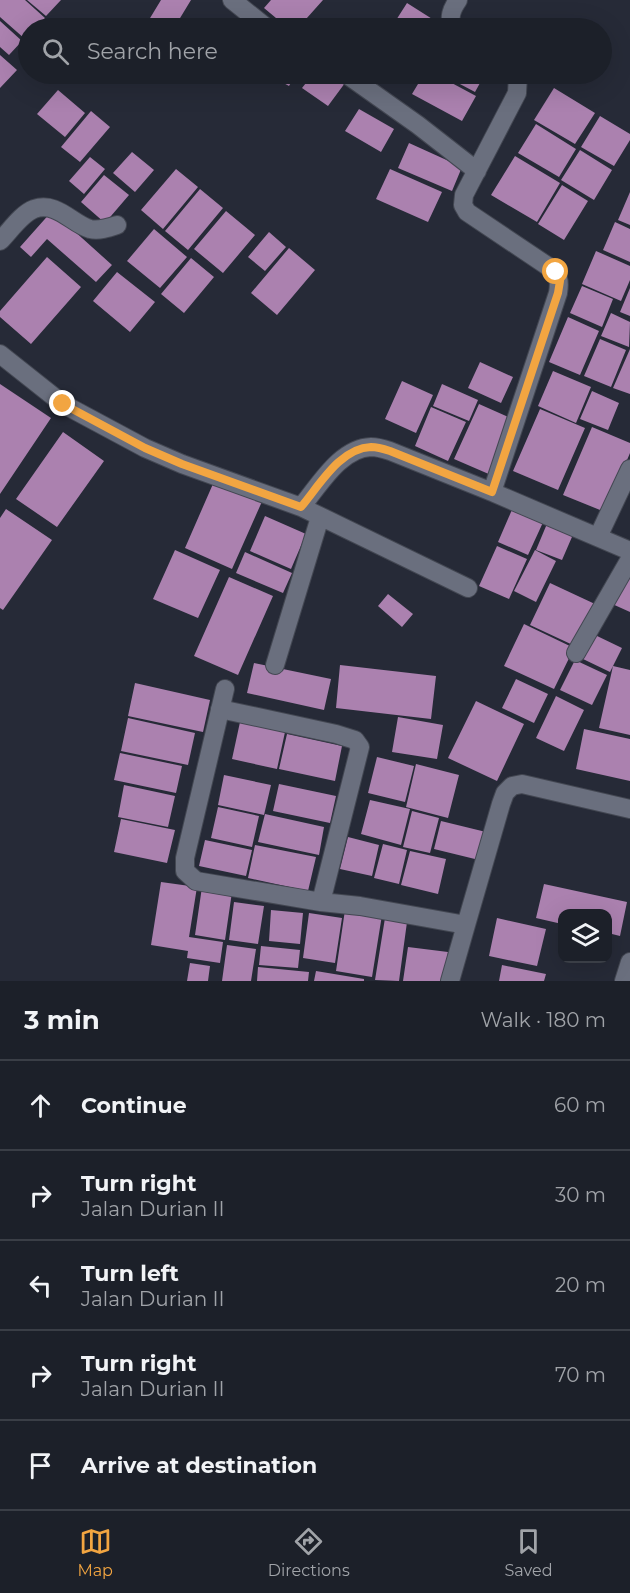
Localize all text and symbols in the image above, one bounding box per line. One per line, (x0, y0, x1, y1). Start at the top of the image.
search box (18, 18, 612, 84)
icon: search (39, 35, 72, 68)
text: Search here (87, 38, 218, 65)
route start (542, 258, 568, 284)
route end (49, 390, 75, 416)
map controls (558, 909, 612, 963)
button: layers (558, 909, 612, 963)
text: 3 min (24, 1004, 100, 1036)
text: Walk · 180 m (481, 1008, 606, 1032)
icon: ahead (24, 1089, 57, 1122)
text: Continue (81, 1092, 187, 1119)
text: 60 m (554, 1093, 606, 1117)
text: Turn right (81, 1170, 196, 1197)
icon: right (24, 1179, 57, 1212)
text: 30 m (555, 1183, 606, 1207)
text: Jalan Durian II (81, 1197, 225, 1221)
text: Turn left (81, 1260, 179, 1287)
icon: left (24, 1269, 57, 1302)
text: 20 m (555, 1273, 606, 1297)
text: Jalan Durian II (81, 1287, 225, 1311)
text: Turn right (81, 1350, 196, 1377)
icon: right (24, 1359, 57, 1392)
text: 70 m (555, 1363, 606, 1387)
text: Jalan Durian II (81, 1377, 225, 1401)
icon: arrive (24, 1449, 57, 1482)
text: Arrive at destination (81, 1452, 317, 1479)
tab: Map (77, 1525, 113, 1580)
tab: Directions (268, 1525, 350, 1580)
tab: Saved (505, 1525, 553, 1580)

